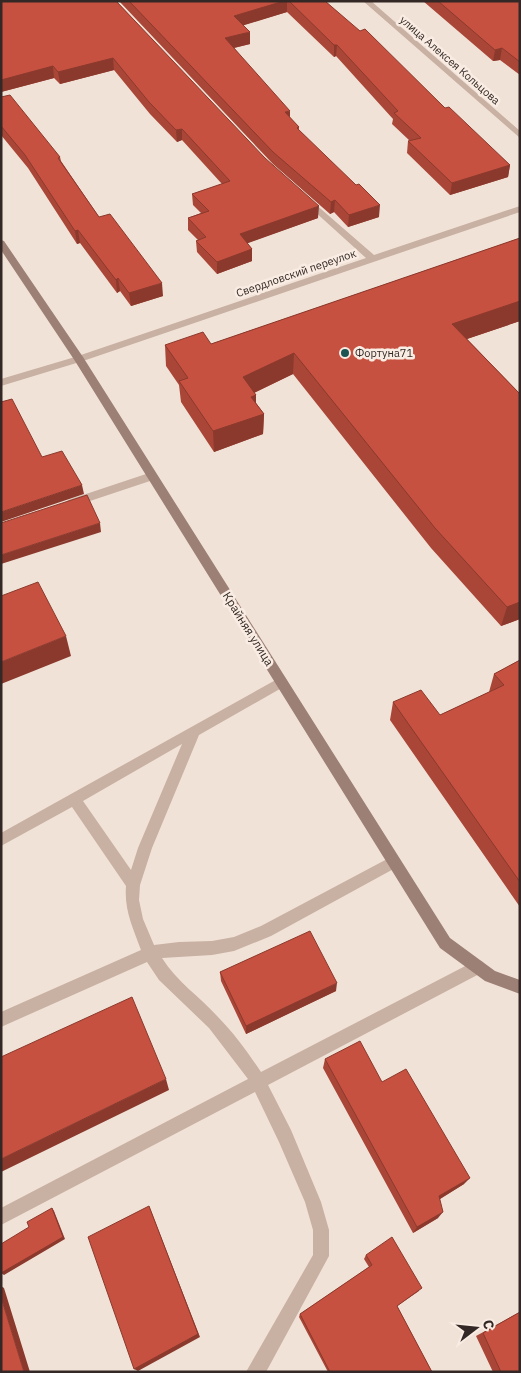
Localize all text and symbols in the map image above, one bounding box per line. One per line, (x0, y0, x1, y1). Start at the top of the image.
street label: улица Алексея Кольцова (397, 13, 503, 107)
street label: Свердловский переулок (234, 246, 358, 300)
place label: Фортуна71 (355, 346, 413, 360)
marker: Фортуна71 (339, 347, 351, 359)
street label: Крайняя улица (220, 589, 277, 669)
north arrow (451, 1303, 501, 1353)
text: С (479, 1318, 498, 1331)

